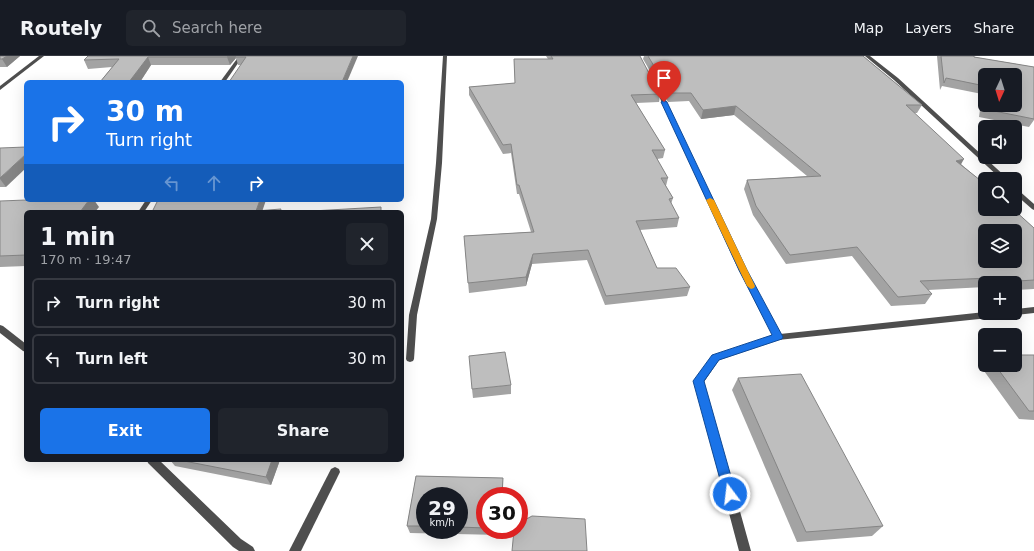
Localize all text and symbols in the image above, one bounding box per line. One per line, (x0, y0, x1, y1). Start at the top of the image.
search box (126, 10, 406, 46)
text: Routely (20, 17, 102, 39)
icon: search (140, 17, 162, 39)
text: Search here (172, 19, 262, 37)
text: Map (854, 20, 883, 36)
text: Layers (905, 20, 952, 36)
text: Share (974, 20, 1014, 36)
pin (647, 61, 681, 102)
icon: arrive (653, 67, 675, 89)
north arrow (978, 68, 1022, 112)
map controls (978, 68, 1022, 372)
text: 30 m (106, 95, 184, 128)
icon: right (40, 96, 92, 148)
button: sound (978, 120, 1022, 164)
text: Turn right (106, 129, 192, 150)
icon: left (161, 172, 183, 194)
icon: ahead (203, 172, 225, 194)
icon: right (245, 172, 267, 194)
button: search (978, 172, 1022, 216)
text: 1 min (40, 223, 115, 251)
button: close (346, 223, 388, 265)
button: layers (978, 224, 1022, 268)
text: 170 m · 19:47 (40, 252, 131, 267)
button: + (978, 276, 1022, 320)
icon: right (42, 292, 64, 314)
text: Turn right (76, 294, 160, 312)
text: 30 m (348, 294, 386, 312)
button: − (978, 328, 1022, 372)
icon: left (42, 348, 64, 370)
text: Turn left (76, 350, 148, 368)
text: 30 m (348, 350, 386, 368)
button: Exit (40, 408, 210, 454)
button: Share (218, 408, 388, 454)
position arrow (709, 473, 751, 515)
speed limit sign: 30 (476, 487, 528, 539)
text: 29 (428, 496, 456, 520)
text: km/h (429, 517, 455, 528)

